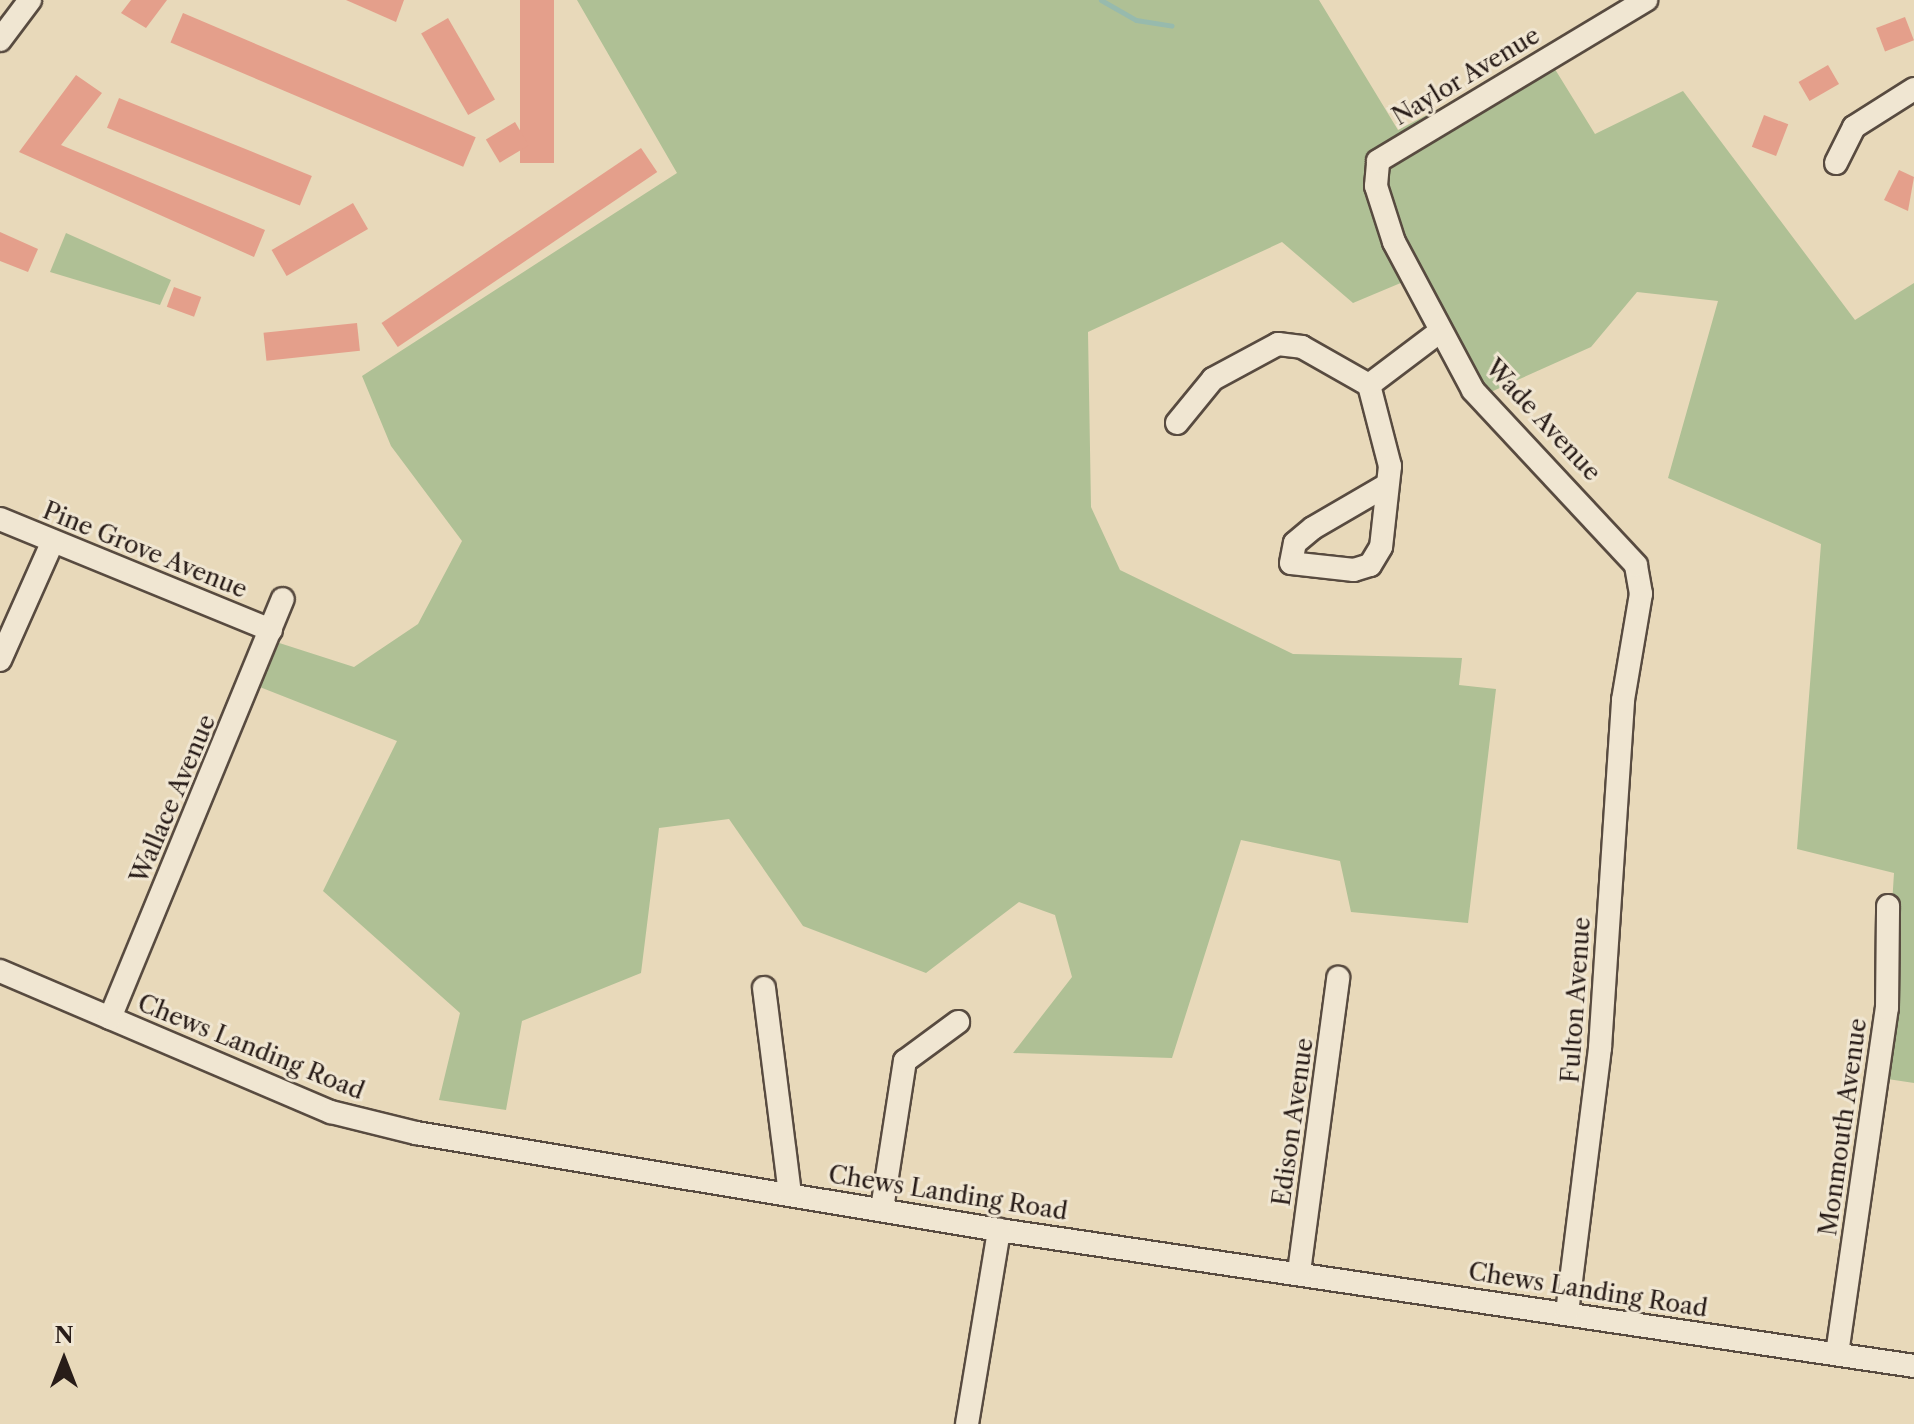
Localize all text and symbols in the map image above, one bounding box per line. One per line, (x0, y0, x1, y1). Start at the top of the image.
street label: Naylor Avenue (1387, 20, 1545, 132)
street label: Wade Avenue (1479, 353, 1607, 487)
street label: Pine Grove Avenue (38, 496, 252, 604)
street label: Wallace Avenue (124, 710, 222, 888)
street label: Fulton Avenue (1556, 916, 1596, 1084)
street label: Chews Landing Road (134, 988, 368, 1106)
street label: Monmouth Avenue (1813, 1016, 1873, 1238)
street label: Edison Avenue (1267, 1036, 1319, 1208)
street label: Chews Landing Road (826, 1160, 1070, 1226)
street label: Chews Landing Road (1466, 1257, 1710, 1323)
north arrow (24, 1320, 104, 1400)
text: N (54, 1322, 74, 1349)

